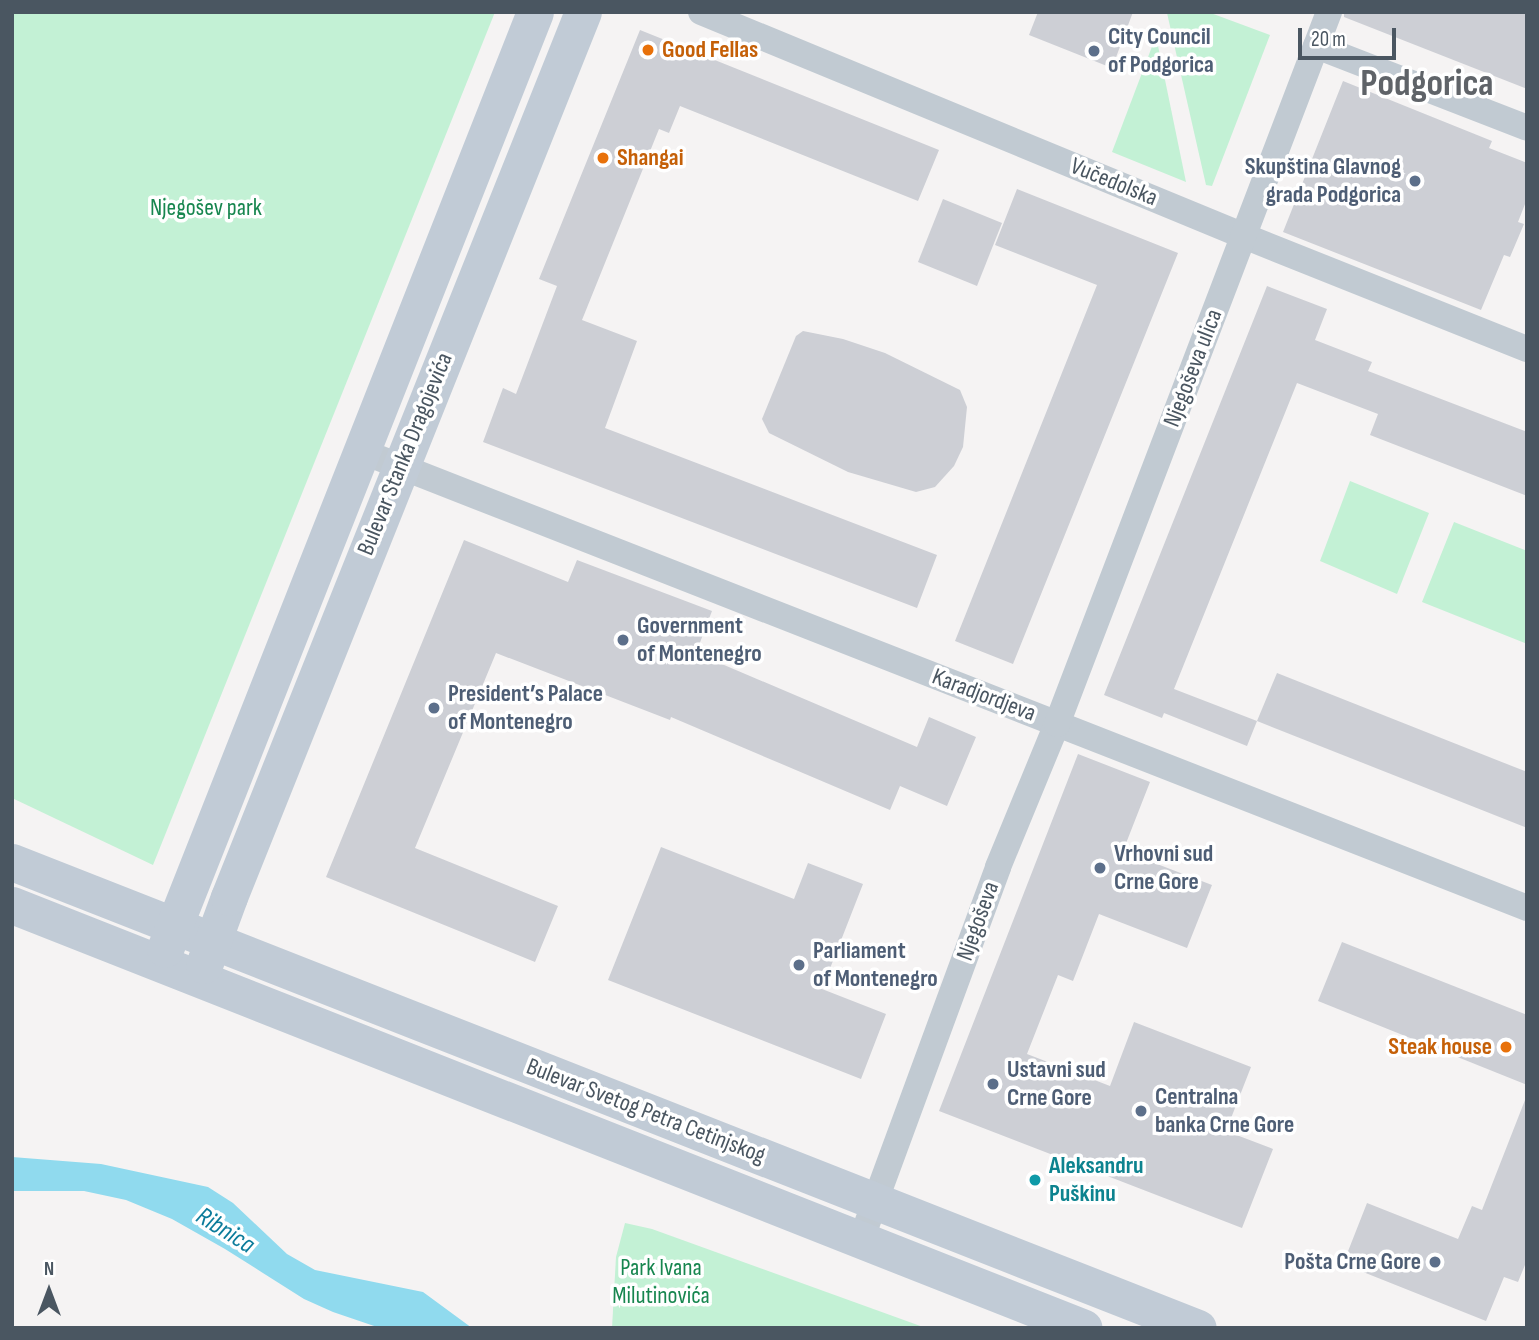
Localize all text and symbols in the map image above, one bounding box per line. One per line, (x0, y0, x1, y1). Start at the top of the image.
scale bar (1301, 14, 1399, 58)
place label: City Council of Podgorica (1108, 23, 1214, 79)
text: 20 m (1311, 27, 1346, 52)
place label: Good Fellas (662, 36, 758, 64)
marker: Good Fellas (640, 42, 656, 58)
marker: City Council of Podgorica (1086, 43, 1102, 59)
district label: Podgorica (1360, 61, 1494, 107)
place label: Shangai (617, 144, 684, 172)
marker: Shangai (595, 150, 611, 166)
street label: Vučedolska (1066, 152, 1162, 212)
place label: Skupština Glavnog grada Podgorica (1245, 153, 1401, 209)
marker: Skupština Glavnog grada Podgorica (1407, 173, 1423, 189)
park label: Njegošev park (150, 194, 262, 222)
street label: Njegoševa ulica (1157, 305, 1229, 431)
street label: Bulevar Stanka Dragojevića (351, 349, 459, 559)
place label: Government of Montenegro (637, 612, 762, 668)
marker: Government of Montenegro (615, 632, 631, 648)
street label: Karadjordjeva (928, 662, 1040, 728)
place label: President’s Palace of Montenegro (448, 680, 603, 736)
marker: President’s Palace of Montenegro (426, 700, 442, 716)
place label: Vrhovni sud Crne Gore (1114, 840, 1213, 896)
marker: Vrhovni sud Crne Gore (1092, 860, 1108, 876)
street label: Njegoševa (950, 878, 1006, 964)
place label: Parliament of Montenegro (813, 937, 938, 993)
marker: Parliament of Montenegro (791, 957, 807, 973)
place label: Steak house (1388, 1033, 1492, 1061)
marker: Steak house (1498, 1039, 1514, 1055)
street label: Bulevar Svetog Petra Cetinjskog (522, 1052, 770, 1170)
place label: Ustavni sud Crne Gore (1007, 1056, 1106, 1112)
marker: Ustavni sud Crne Gore (985, 1076, 1001, 1092)
place label: Centralna banka Crne Gore (1155, 1083, 1294, 1139)
marker: Centralna banka Crne Gore (1133, 1103, 1149, 1119)
place label: Aleksandru Puškinu (1049, 1152, 1144, 1208)
marker: Aleksandru Puškinu (1027, 1172, 1043, 1188)
water label: Ribnica (190, 1201, 260, 1261)
place label: Pošta Crne Gore (1284, 1248, 1421, 1276)
park label: Park Ivana Milutinovića (612, 1254, 710, 1310)
marker: Pošta Crne Gore (1427, 1254, 1443, 1270)
north arrow (14, 1256, 84, 1326)
text: N (44, 1258, 54, 1281)

